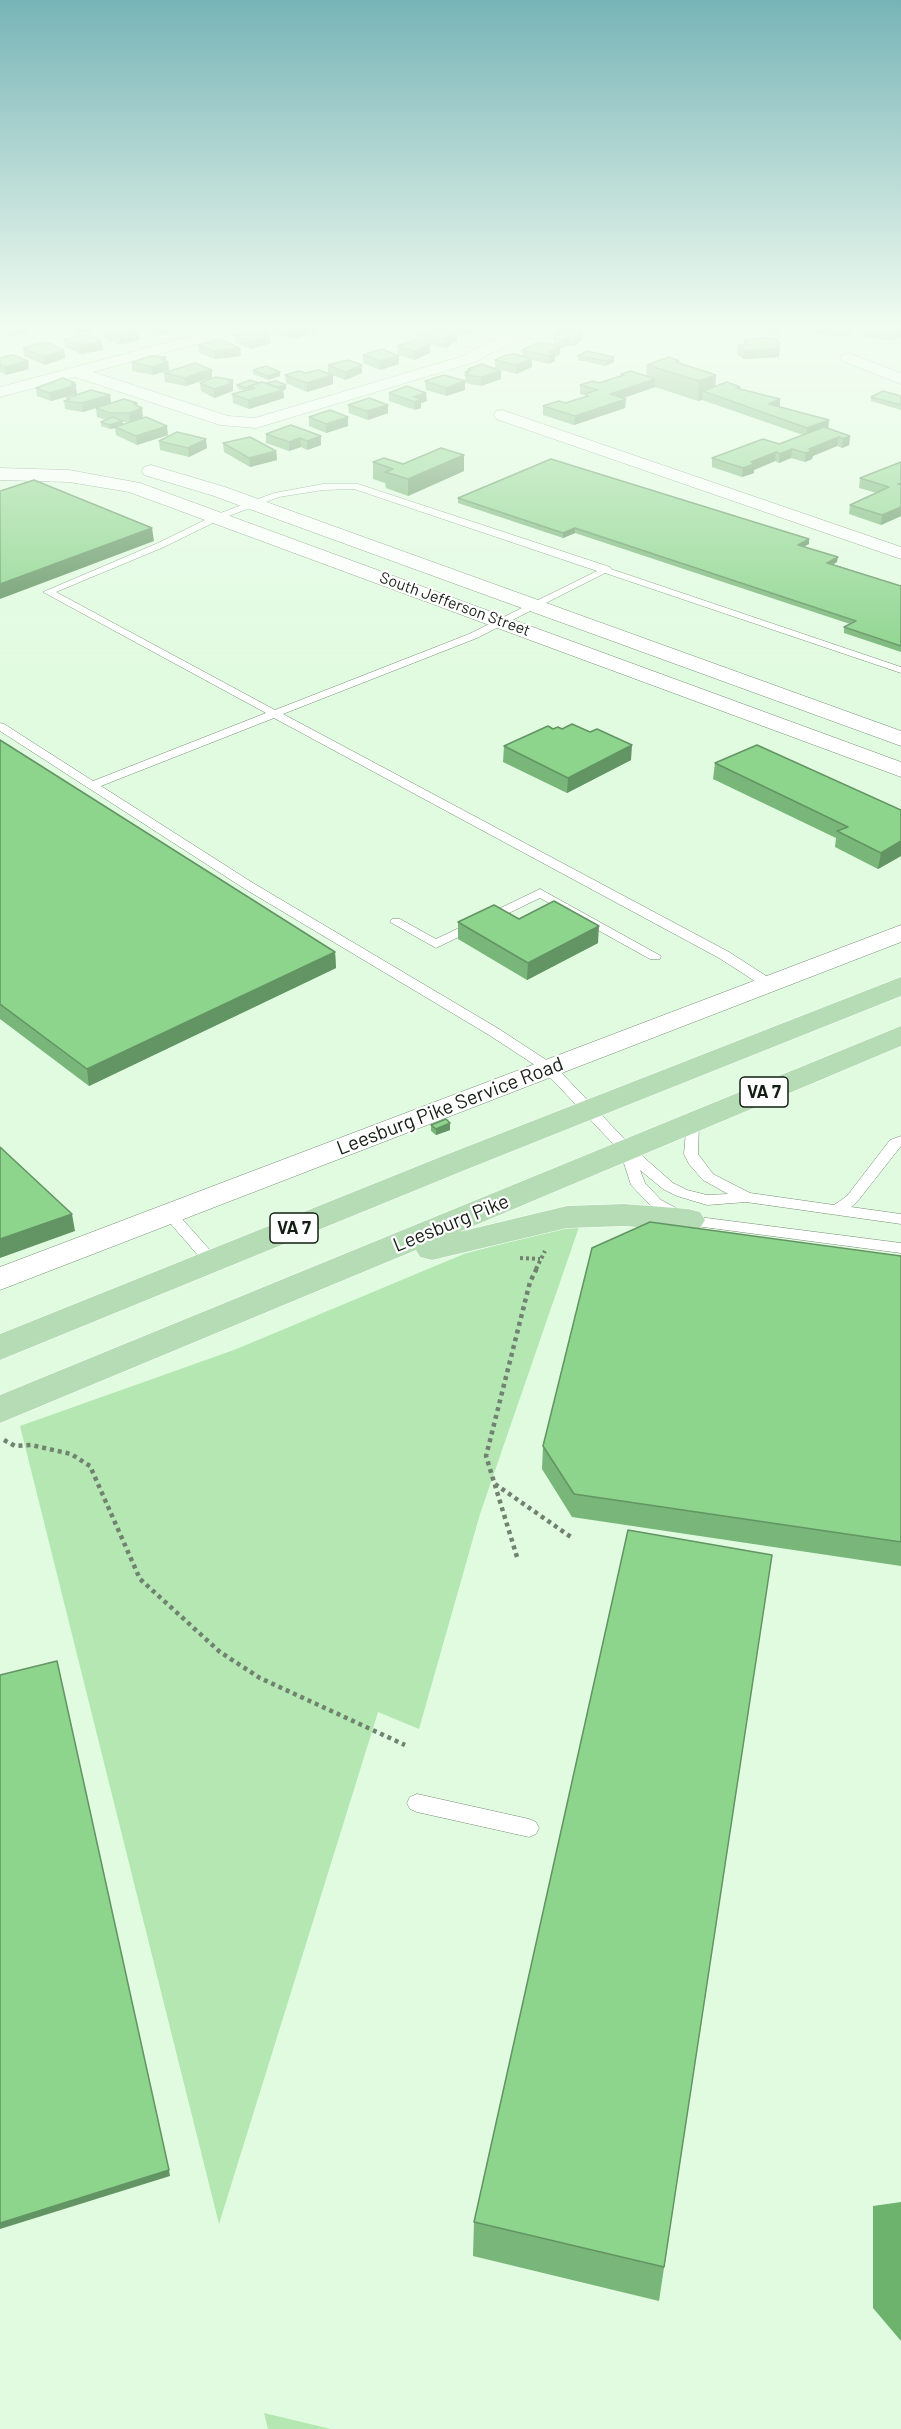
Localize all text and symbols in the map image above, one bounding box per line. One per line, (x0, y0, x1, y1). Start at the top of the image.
street label: South Jefferson Street (377, 568, 533, 640)
street label: Leesburg Pike Service Road (333, 1052, 567, 1160)
road number: VA 7 (740, 1077, 788, 1107)
street label: Leesburg Pike (390, 1189, 512, 1257)
road number: VA 7 (270, 1213, 318, 1243)

